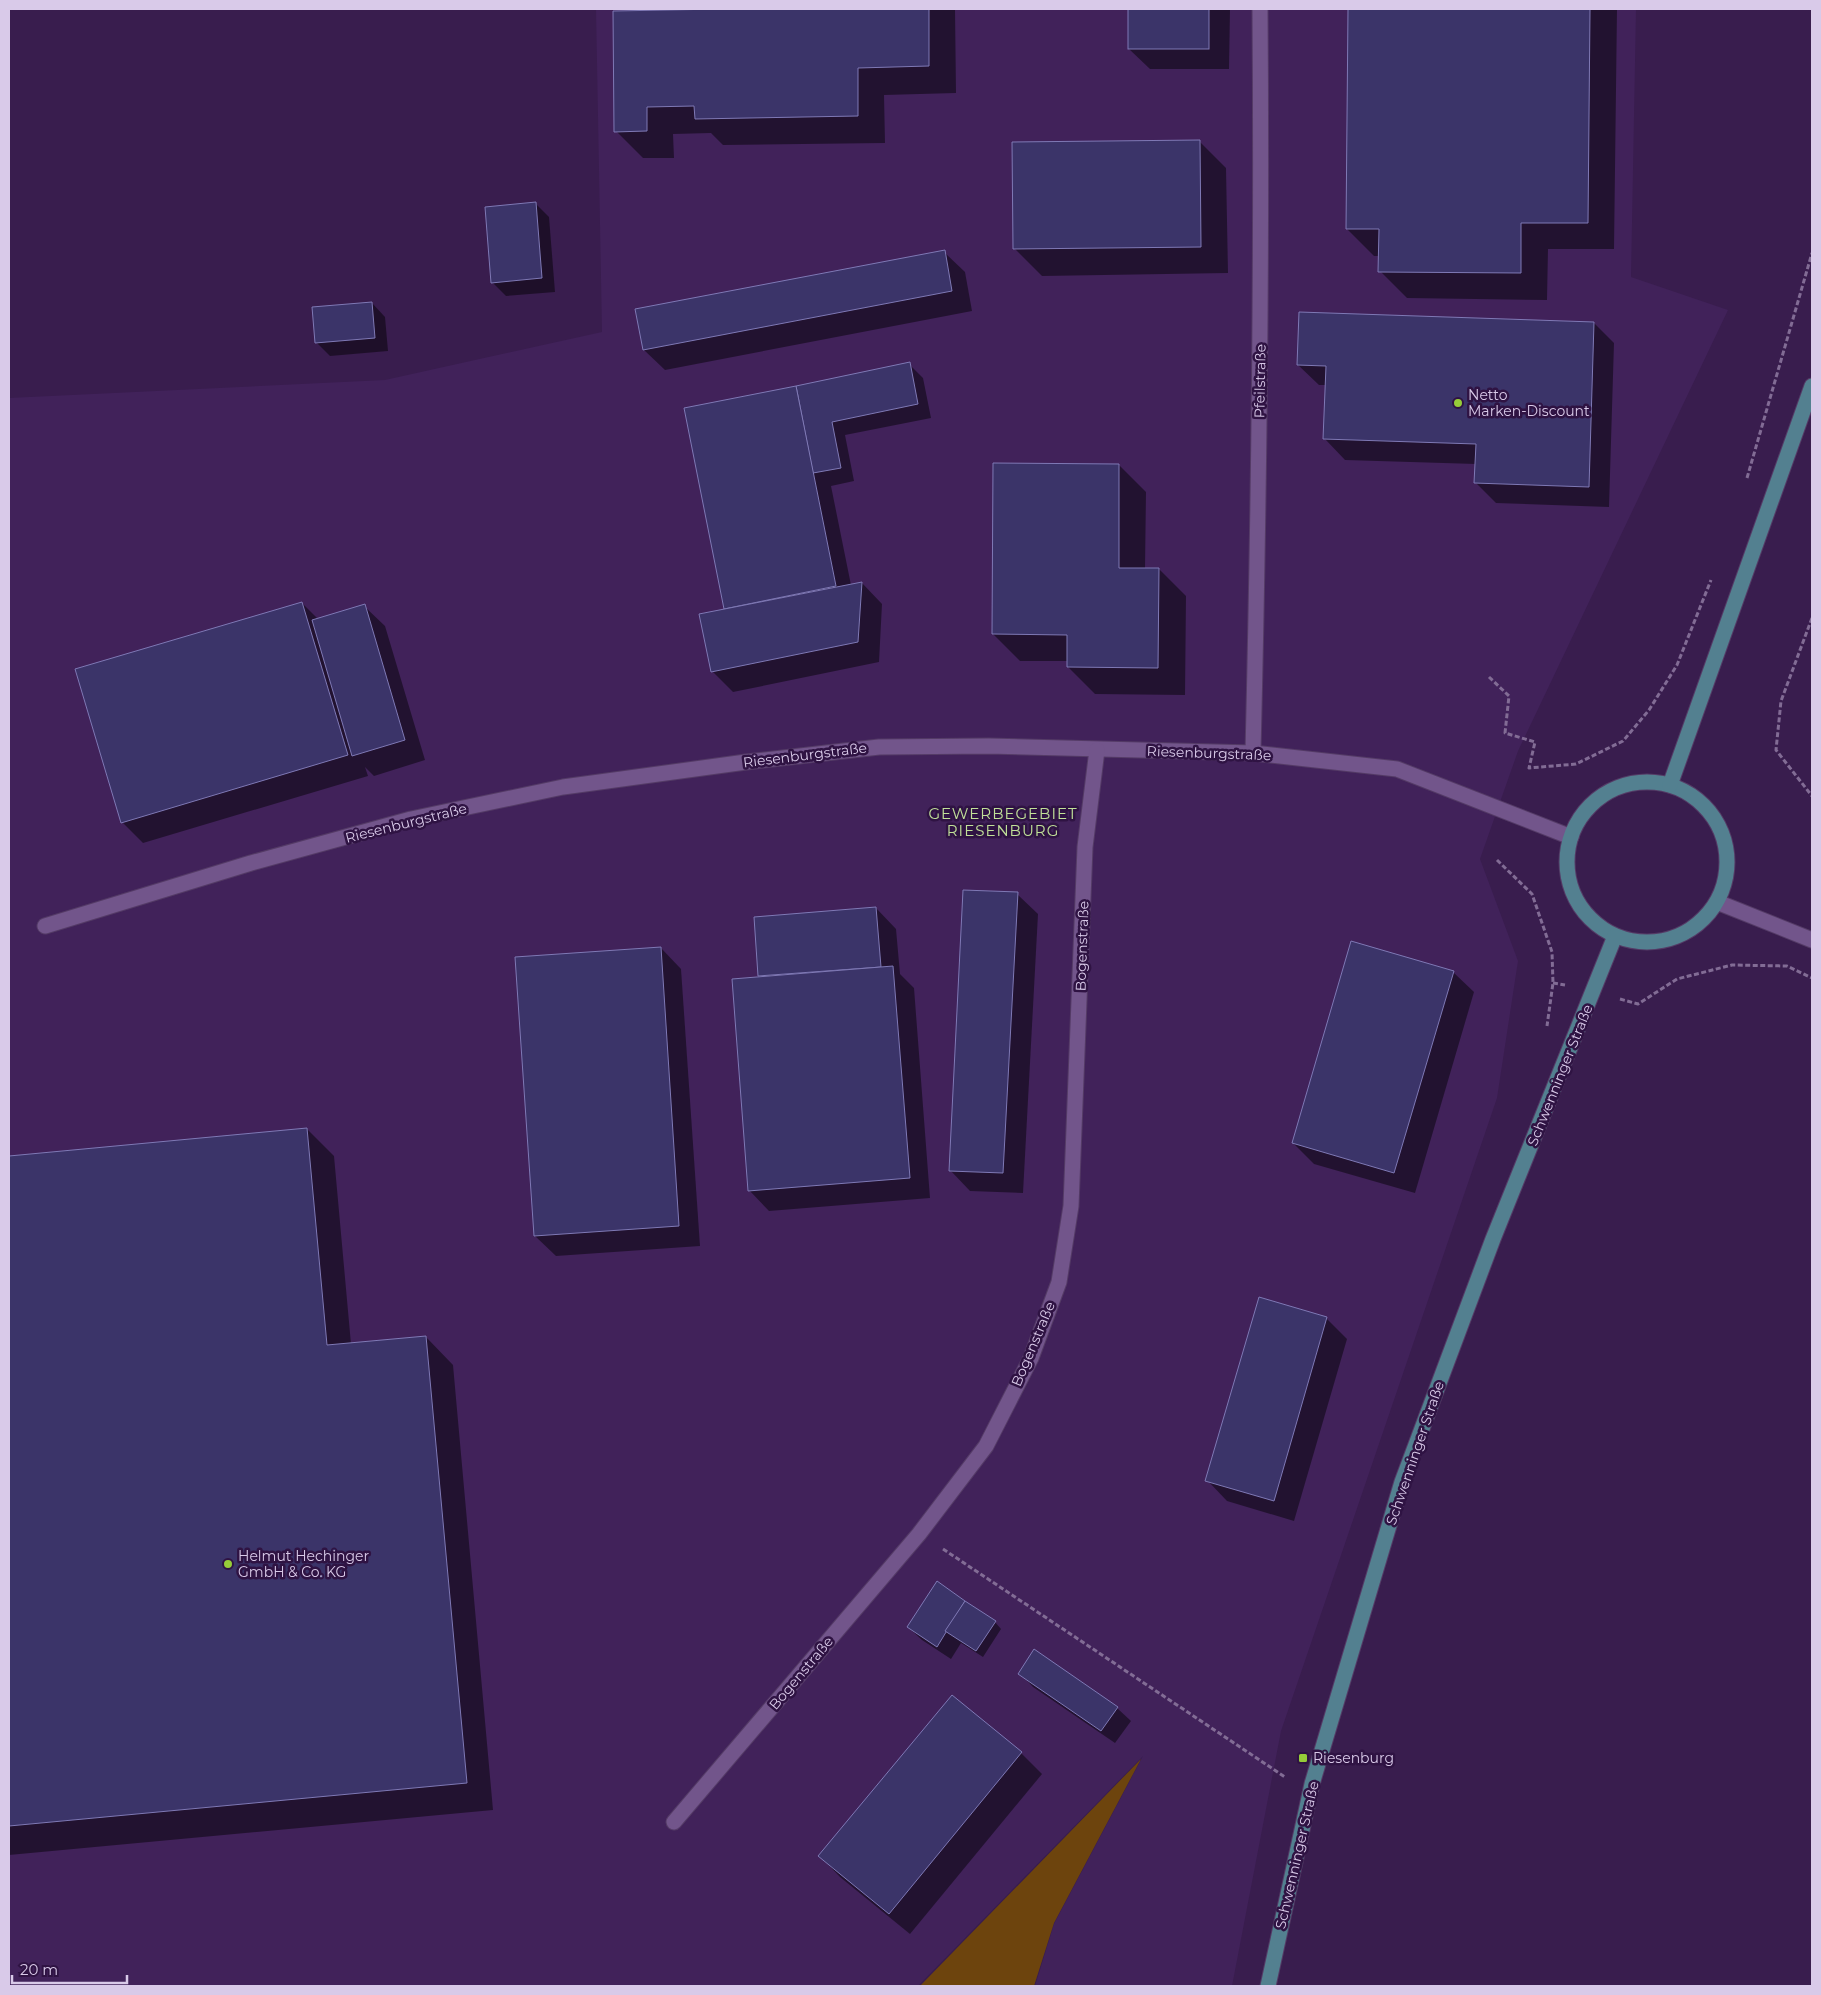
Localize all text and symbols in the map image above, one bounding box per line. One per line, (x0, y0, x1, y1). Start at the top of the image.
street label: Pfeilstraße (1250, 344, 1270, 418)
place label: Netto Marken-Discount (1468, 386, 1590, 420)
marker: Netto Marken-Discount (1452, 397, 1464, 409)
street label: Riesenburgstraße (742, 738, 868, 772)
street label: Riesenburgstraße (1146, 742, 1272, 764)
street label: Riesenburgstraße (343, 799, 469, 847)
district label: GEWERBEGEBIET RIESENBURG (928, 804, 1078, 840)
street label: Bogenstraße (1071, 900, 1093, 992)
street label: Schwenninger Straße (1523, 1002, 1597, 1148)
street label: Bogenstraße (1007, 1299, 1059, 1389)
street label: Schwenninger Straße (1382, 1379, 1448, 1527)
place label: Helmut Hechinger GmbH & Co. KG (238, 1547, 370, 1581)
marker: Helmut Hechinger GmbH & Co. KG (222, 1558, 234, 1570)
street label: Bogenstraße (765, 1633, 837, 1713)
place label: Riesenburg (1313, 1749, 1394, 1767)
marker: Riesenburg (1297, 1752, 1309, 1764)
street label: Schwenninger Straße (1271, 1779, 1323, 1931)
scale bar (12, 1952, 128, 1984)
text: 20 m (20, 1960, 58, 1979)

